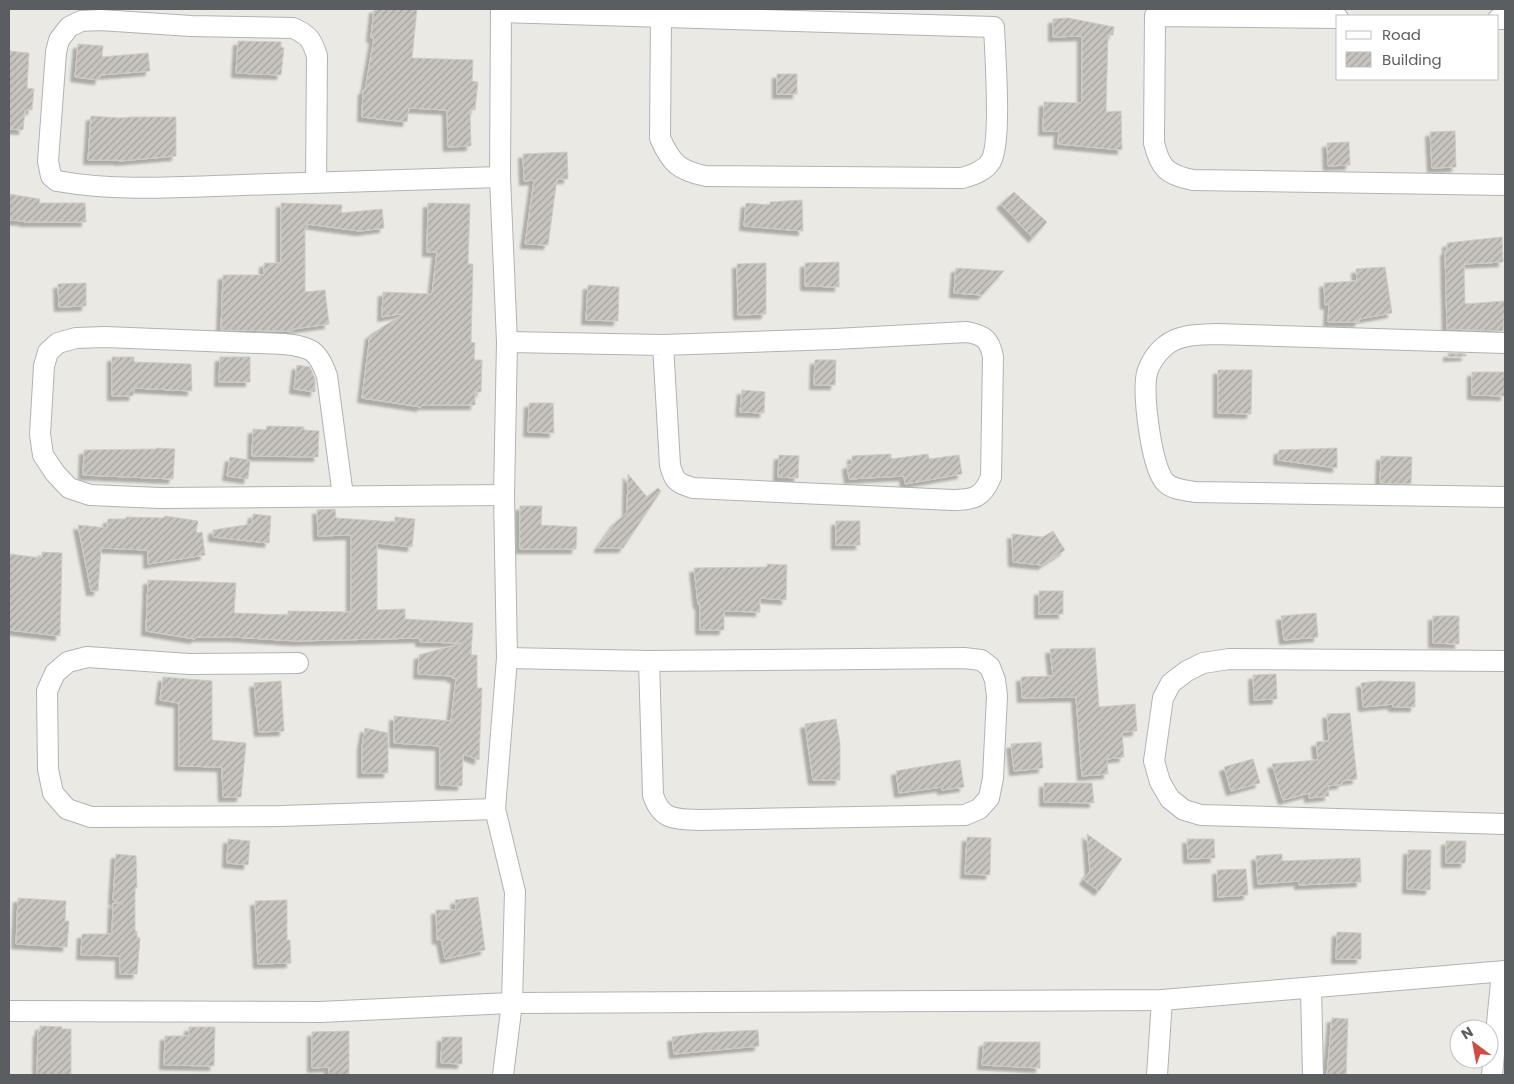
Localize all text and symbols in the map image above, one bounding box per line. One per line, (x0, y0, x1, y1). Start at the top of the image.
legend (1336, 15, 1499, 80)
text: Road (1382, 24, 1421, 45)
text: Building (1382, 49, 1442, 70)
north arrow (1449, 1019, 1499, 1069)
text: N (1457, 1022, 1477, 1044)

